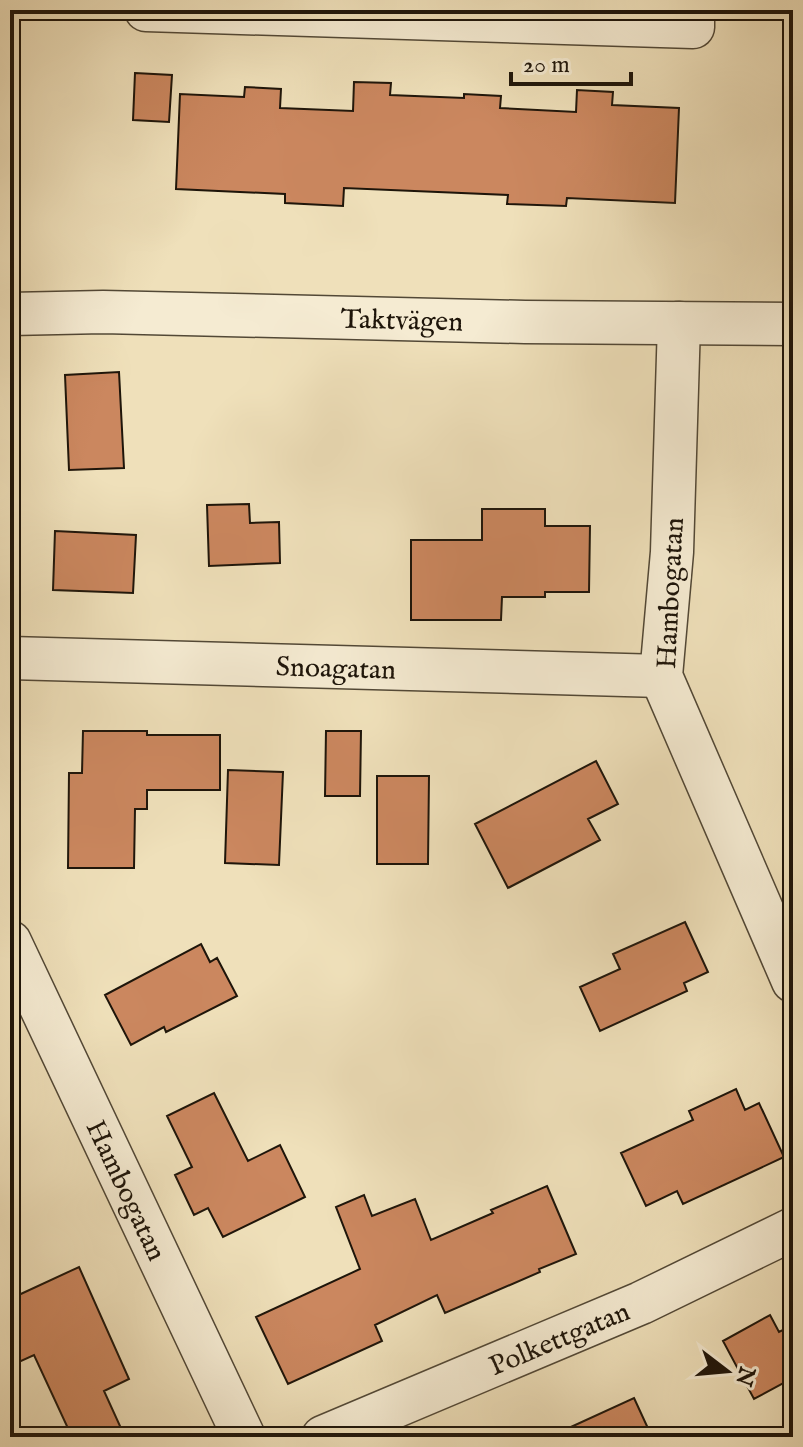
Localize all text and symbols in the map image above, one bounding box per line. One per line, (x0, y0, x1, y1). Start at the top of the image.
scale bar (511, 36, 631, 86)
text: 20 m (523, 50, 570, 81)
street label: Taktvägen (340, 303, 464, 341)
street label: Hambogatan (650, 516, 693, 670)
street label: Snoagatan (275, 650, 397, 689)
street label: Hambogatan (77, 1115, 173, 1267)
street label: Polkettgatan (484, 1295, 635, 1385)
north arrow (687, 1331, 767, 1411)
text: N (728, 1362, 761, 1389)

